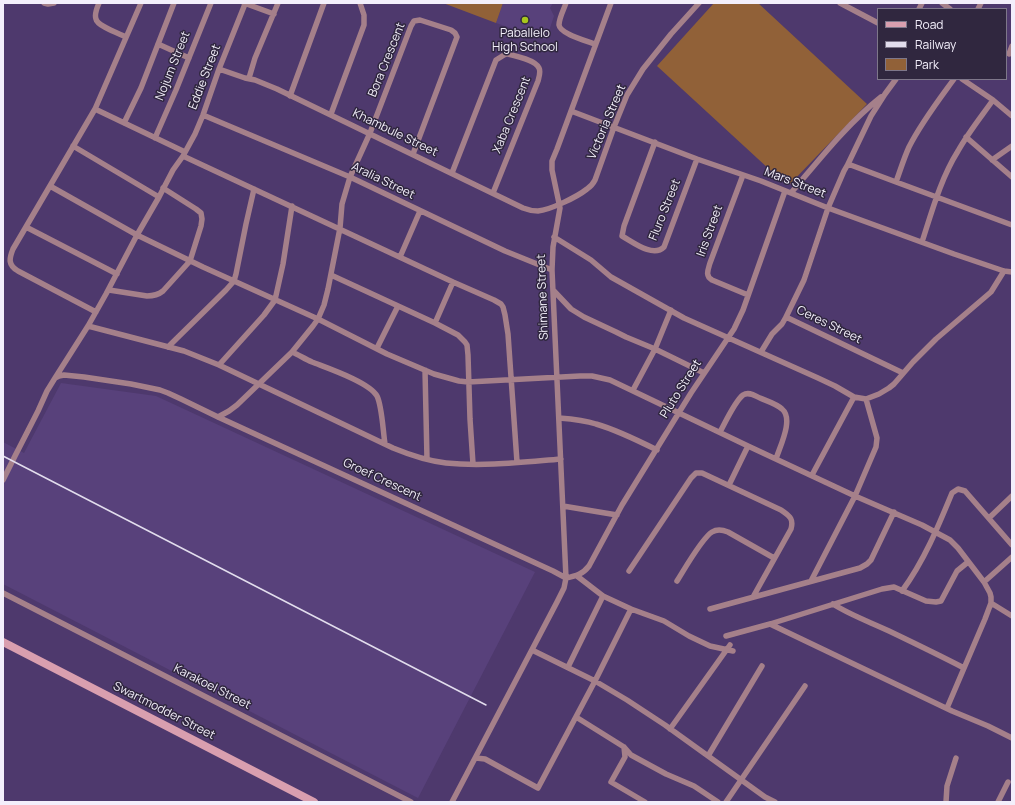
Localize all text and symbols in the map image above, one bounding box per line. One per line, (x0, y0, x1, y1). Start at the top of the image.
legend (877, 8, 1007, 80)
marker: Paballelo High School (520, 15, 530, 25)
text: Road (915, 16, 943, 33)
street label: Bora Crescent (366, 21, 408, 99)
place label: Paballelo High School (492, 27, 558, 55)
street label: Nojum Street (153, 29, 193, 103)
text: Railway (915, 36, 956, 53)
street label: Eddie Street (186, 42, 224, 112)
text: Park (915, 56, 939, 73)
street label: Xaba Crescent (490, 75, 534, 155)
street label: Victoria Street (585, 83, 629, 161)
street label: Khambule Street (350, 106, 440, 160)
street label: Aralia Street (349, 160, 417, 202)
street label: Mars Street (762, 165, 828, 201)
street label: Fluro Street (646, 177, 684, 243)
street label: Iris Street (694, 203, 726, 259)
street label: Shimane Street (534, 254, 552, 340)
street label: Ceres Street (794, 303, 864, 347)
street label: Pluto Street (657, 357, 705, 421)
street label: Groef Crescent (341, 456, 423, 504)
street label: Karakoel Street (171, 661, 253, 713)
street label: Swartmodder Street (111, 679, 217, 743)

